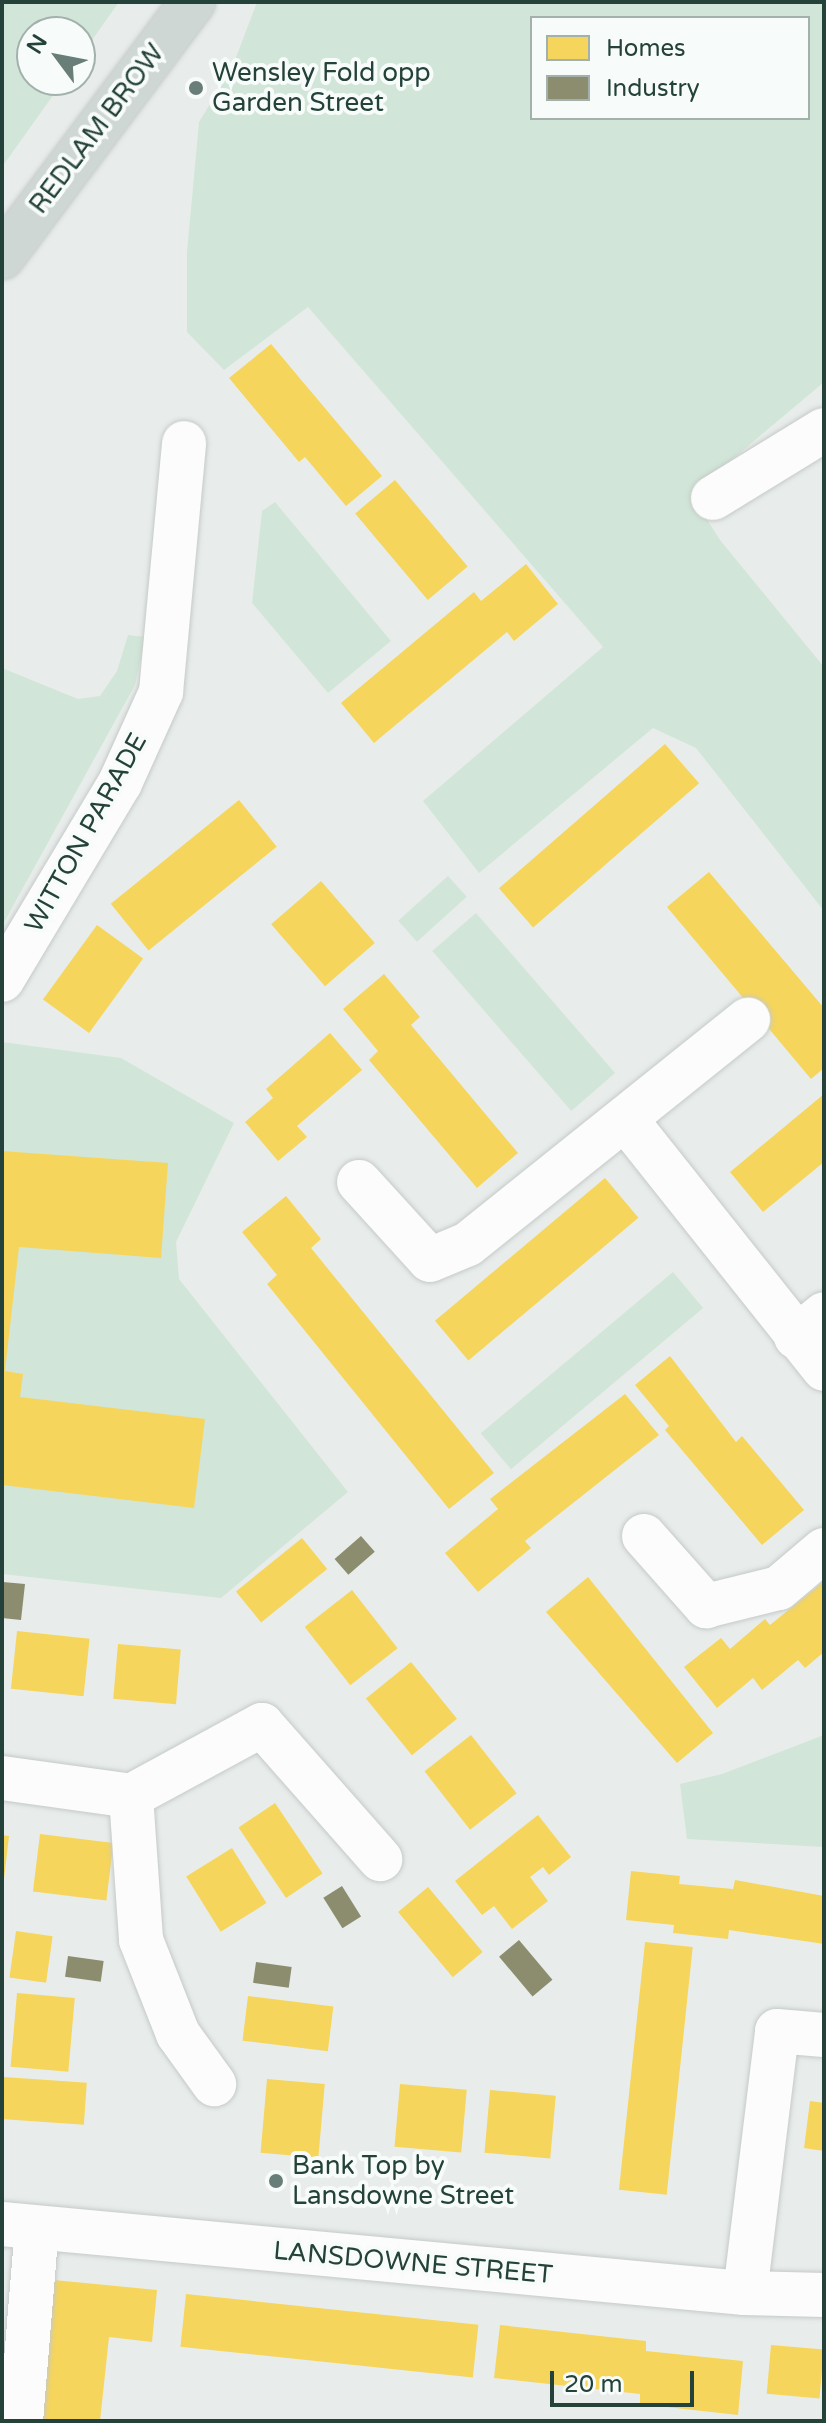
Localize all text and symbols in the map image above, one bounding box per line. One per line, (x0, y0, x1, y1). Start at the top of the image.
north arrow (16, 16, 96, 96)
legend (530, 16, 810, 120)
text: N (22, 30, 53, 59)
text: Homes (606, 34, 686, 63)
street label: REDLAM BROW (23, 38, 171, 220)
place label: Wensley Fold opp Garden Street (212, 57, 431, 118)
text: Industry (606, 74, 700, 103)
marker: Wensley Fold opp Garden Street (187, 79, 205, 97)
street label: WITTON PARADE (18, 728, 154, 938)
place label: Bank Top by Lansdowne Street (292, 2150, 514, 2212)
marker: Bank Top by Lansdowne Street (267, 2172, 285, 2190)
street label: LANSDOWNE STREET (272, 2235, 554, 2291)
scale bar (554, 2355, 698, 2405)
text: 20 m (564, 2370, 622, 2399)

